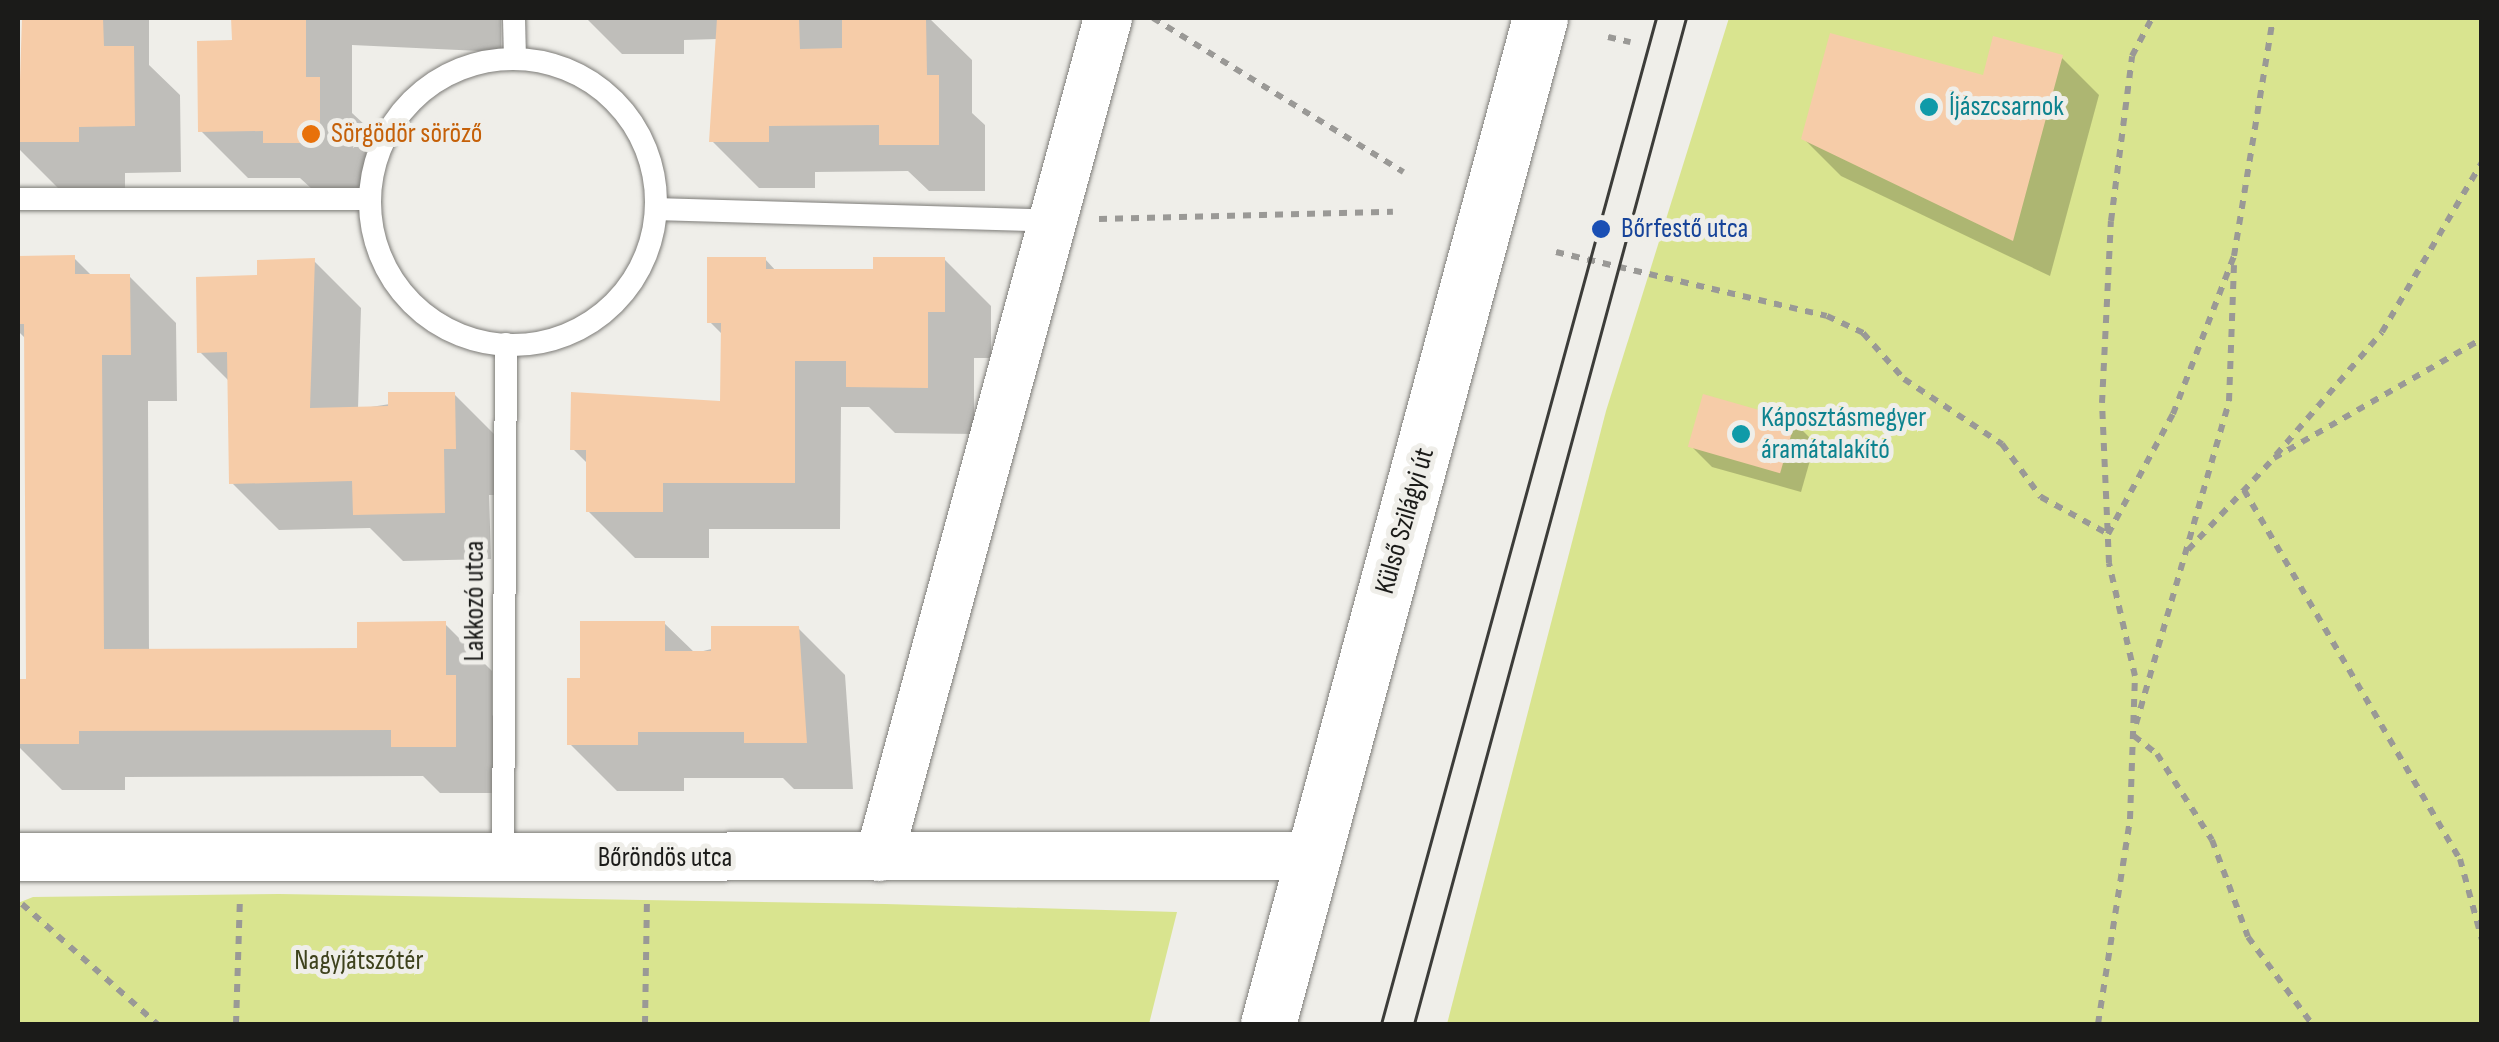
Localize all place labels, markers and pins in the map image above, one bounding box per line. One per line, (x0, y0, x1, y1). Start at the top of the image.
place label: Íjászcsarnok (1949, 90, 2064, 124)
marker: Íjászcsarnok (1918, 96, 1940, 118)
place label: Sörgödör söröző (331, 117, 482, 151)
marker: Sörgödör söröző (300, 123, 322, 145)
place label: Bőrfestő utca (1621, 212, 1748, 246)
marker: Bőrfestő utca (1590, 218, 1612, 240)
place label: Káposztásmegyer áramátalakító (1761, 401, 1926, 467)
marker: Káposztásmegyer áramátalakító (1730, 423, 1752, 445)

